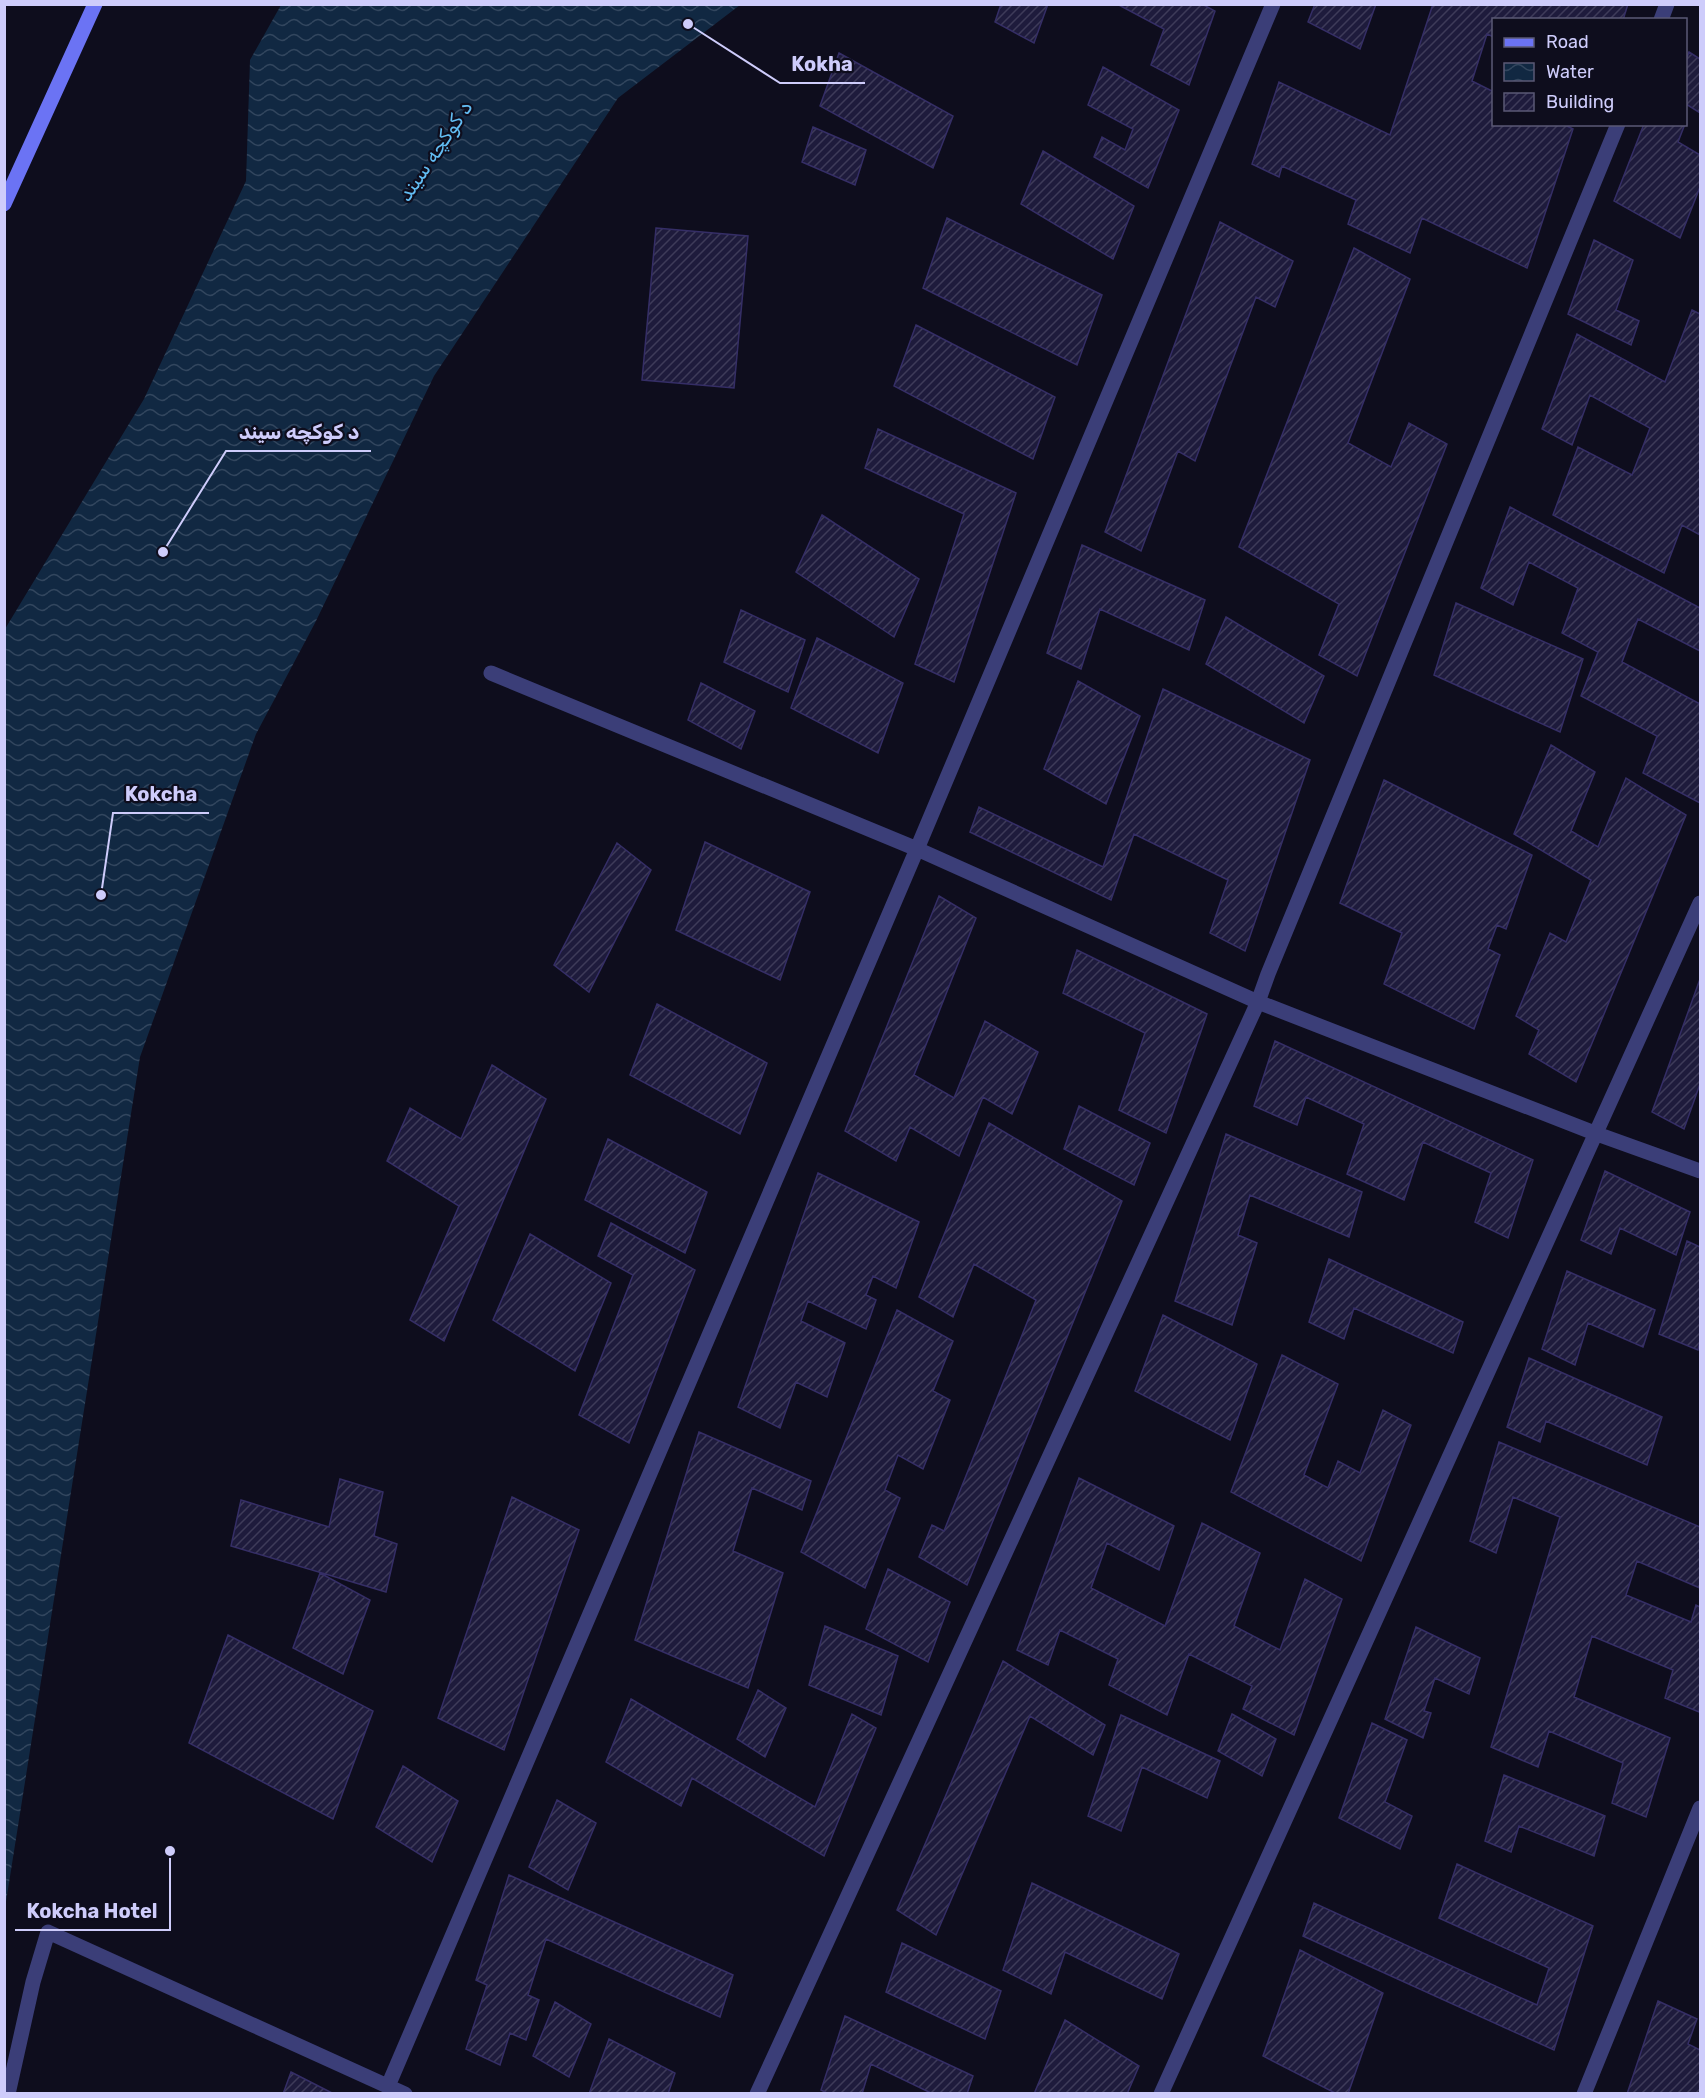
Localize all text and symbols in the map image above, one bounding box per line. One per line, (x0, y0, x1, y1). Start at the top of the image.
legend (1492, 18, 1687, 126)
text: Road (1546, 31, 1589, 53)
callout: Kokha (780, 45, 865, 83)
text: Kokha (791, 52, 853, 76)
text: Water (1546, 61, 1594, 83)
text: Building (1546, 91, 1614, 113)
water label: د کوکچه سیند (393, 96, 477, 206)
callout: د کوکچه سیند (226, 413, 371, 451)
text: د کوکچه سیند (239, 420, 359, 445)
callout: Kokcha (113, 775, 209, 813)
text: Kokcha (125, 782, 197, 806)
callout: Kokcha Hotel (15, 1892, 170, 1930)
text: Kokcha Hotel (26, 1899, 158, 1923)

